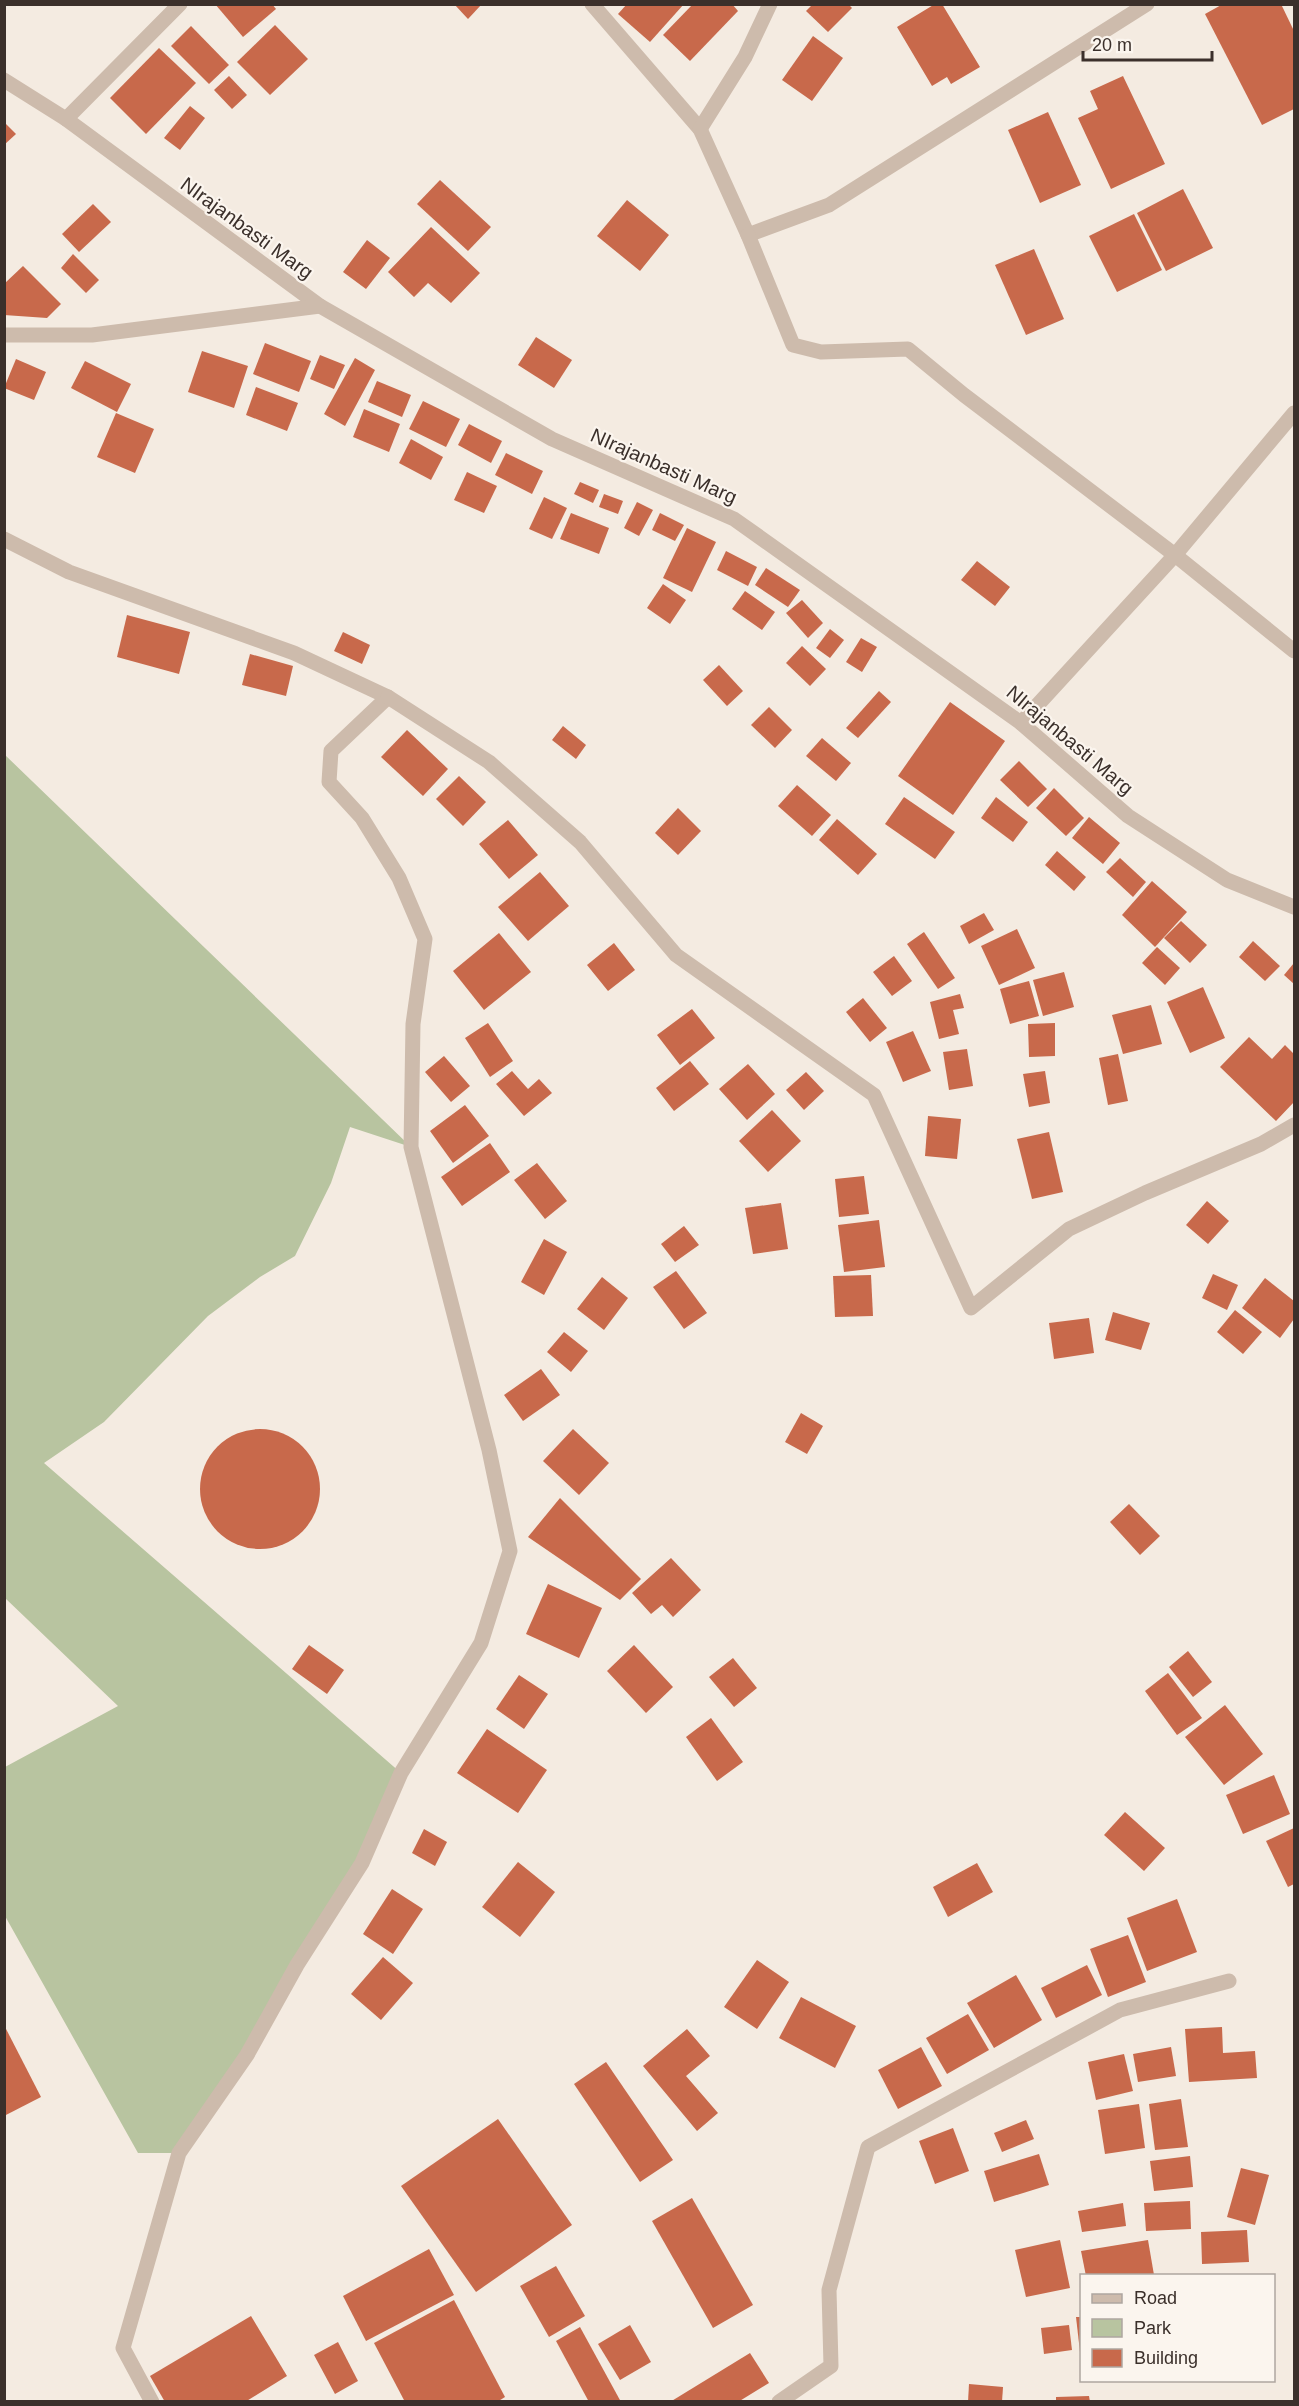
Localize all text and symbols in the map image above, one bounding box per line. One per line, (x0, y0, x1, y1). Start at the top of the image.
scale bar (1083, 24, 1212, 62)
text: 20 m (1092, 35, 1132, 55)
street label: NIrajanbasti Marg (177, 173, 317, 283)
street label: NIrajanbasti Marg (587, 424, 741, 508)
street label: NIrajanbasti Marg (1002, 681, 1138, 799)
legend (1080, 2274, 1275, 2382)
text: Road (1134, 2288, 1177, 2308)
text: Park (1134, 2318, 1172, 2338)
text: Building (1134, 2348, 1198, 2368)

